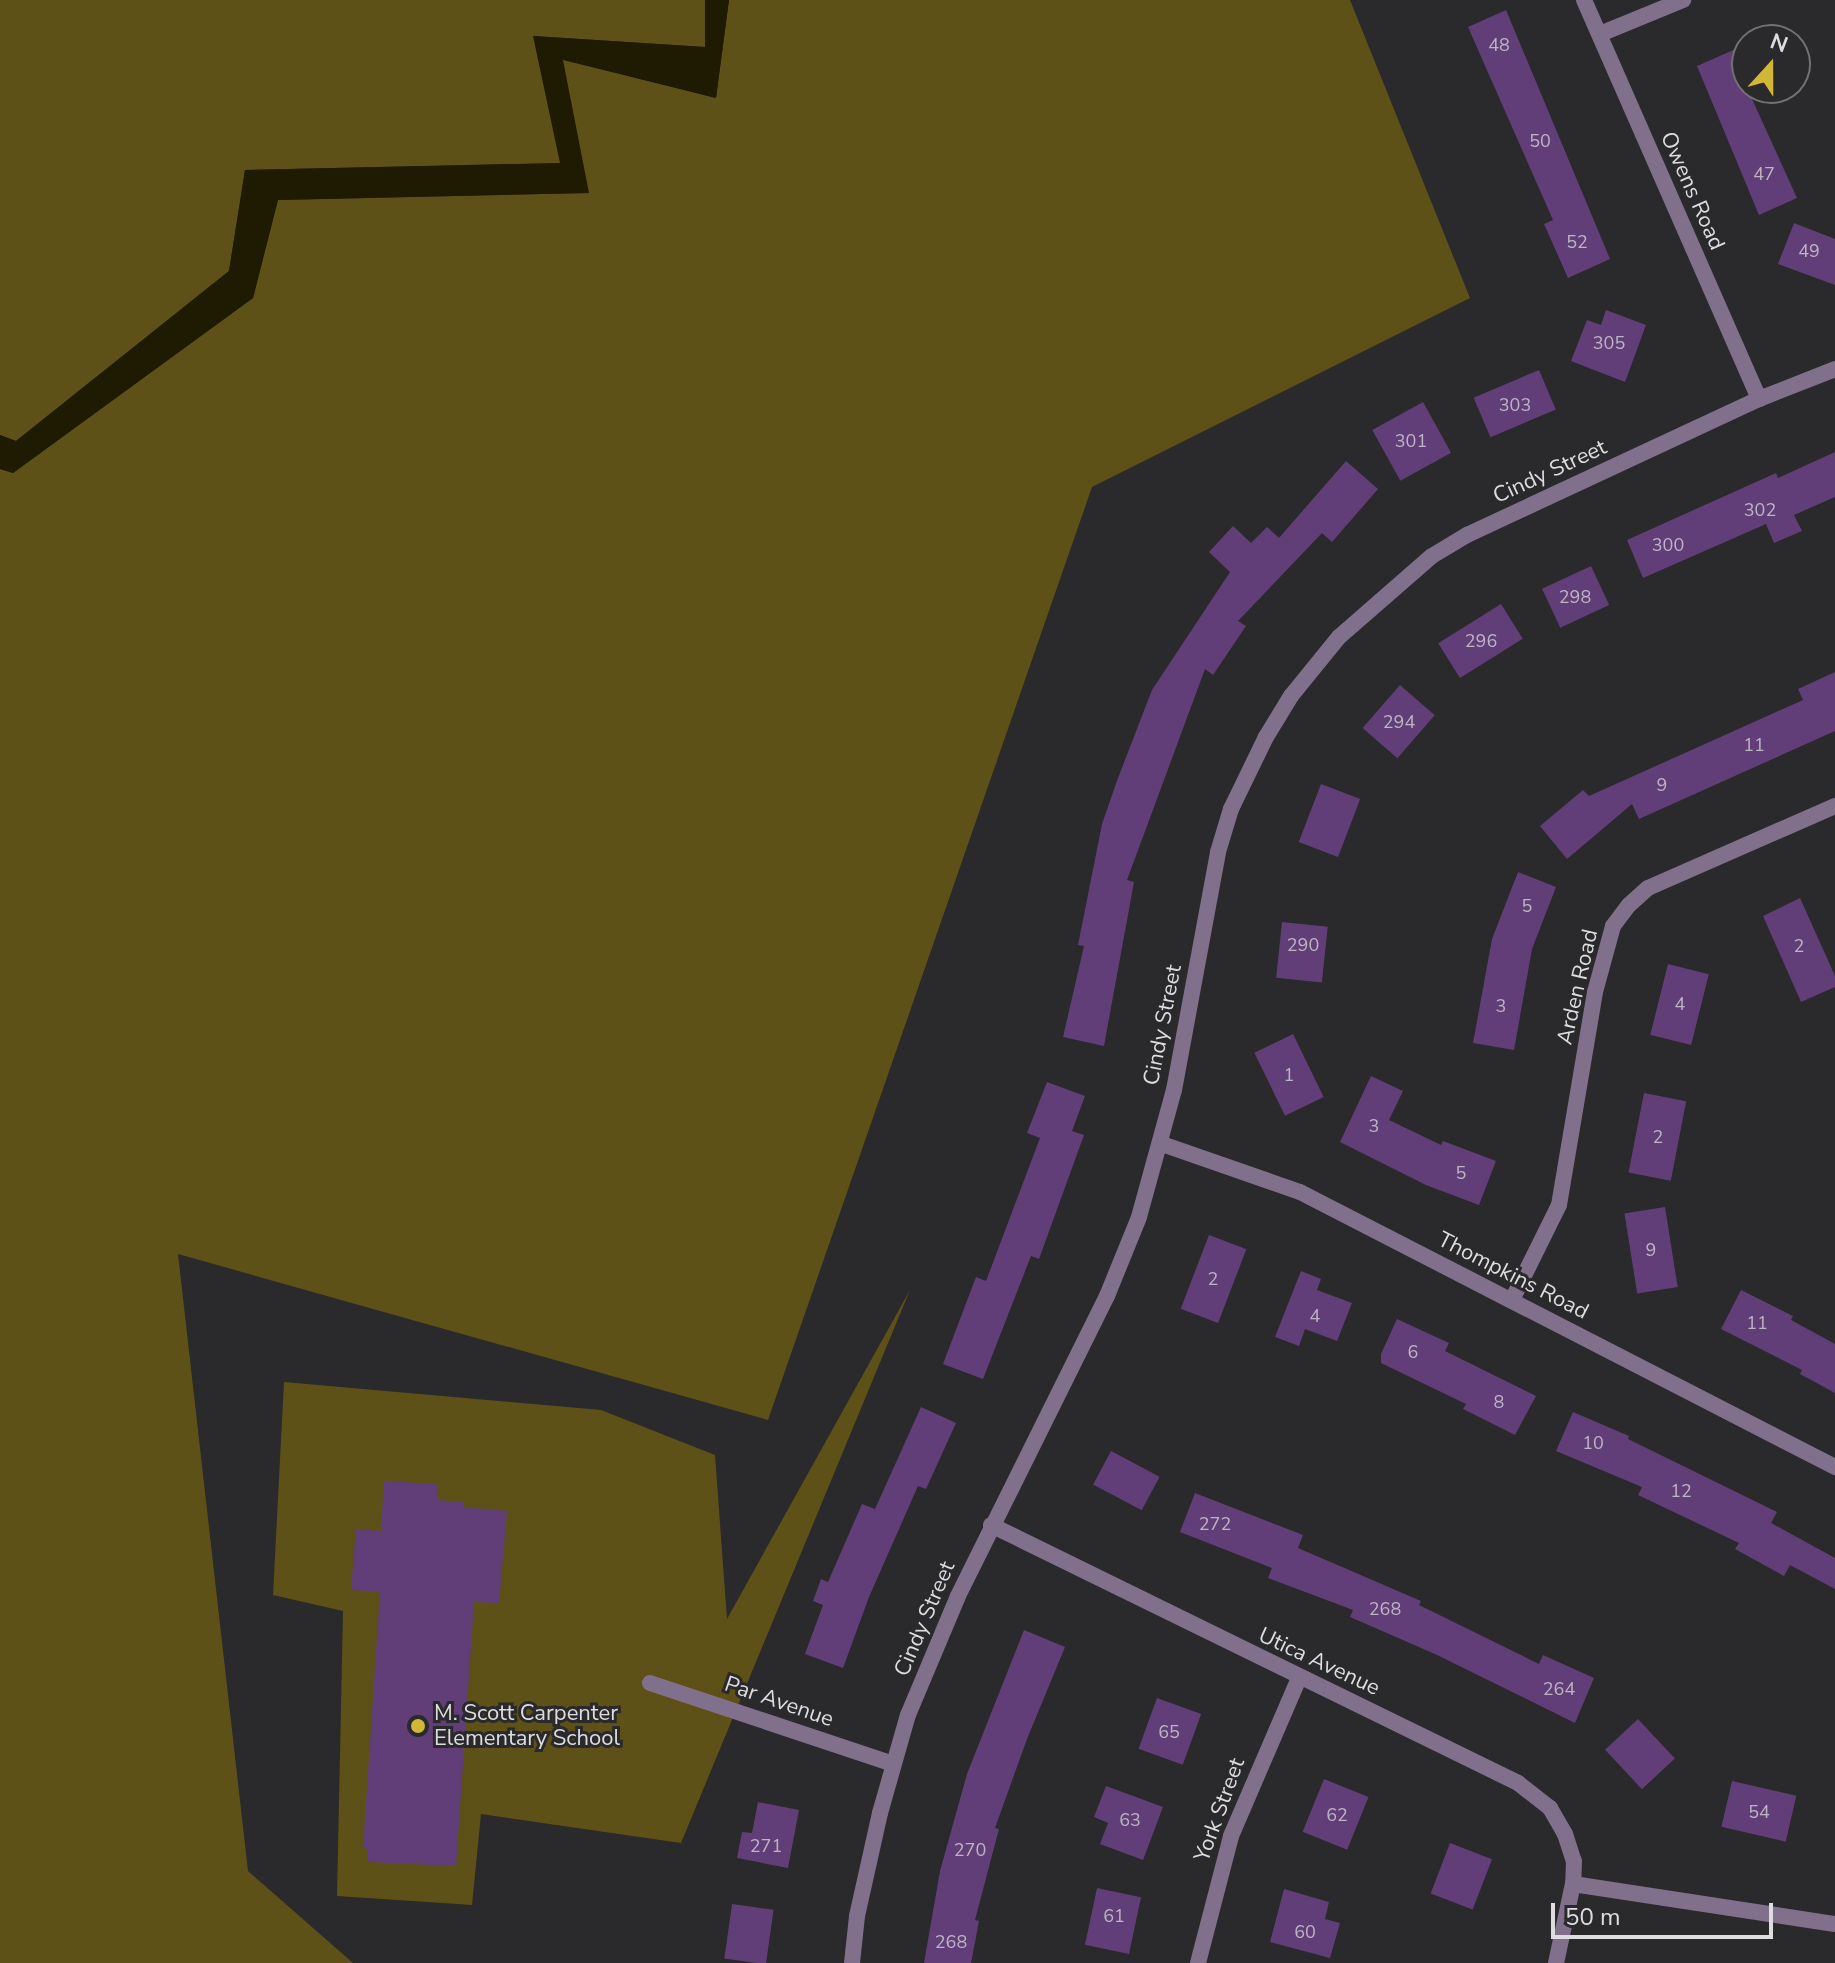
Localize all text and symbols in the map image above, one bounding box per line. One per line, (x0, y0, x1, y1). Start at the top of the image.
north arrow (1731, 24, 1811, 104)
text: N (1766, 27, 1792, 60)
house number: 48 (1488, 34, 1510, 56)
street label: Owens Road (1654, 128, 1730, 254)
house number: 50 (1529, 130, 1551, 152)
house number: 47 (1753, 163, 1775, 185)
house number: 52 (1566, 231, 1588, 253)
house number: 49 (1798, 240, 1820, 262)
house number: 305 (1593, 332, 1625, 354)
house number: 303 (1499, 394, 1531, 416)
house number: 301 (1395, 430, 1427, 452)
street label: Cindy Street (1489, 434, 1611, 510)
house number: 302 (1744, 499, 1776, 521)
house number: 300 (1652, 534, 1684, 556)
house number: 298 (1559, 586, 1591, 608)
house number: 296 (1465, 630, 1497, 652)
house number: 294 (1383, 711, 1415, 733)
house number: 11 (1743, 734, 1765, 756)
house number: 9 (1657, 774, 1667, 796)
house number: 5 (1522, 895, 1532, 917)
street label: Arden Road (1552, 927, 1604, 1047)
house number: 290 (1287, 934, 1319, 956)
house number: 2 (1794, 935, 1804, 957)
street label: Cindy Street (1138, 962, 1188, 1088)
house number: 4 (1675, 993, 1685, 1015)
house number: 3 (1496, 995, 1506, 1017)
house number: 1 (1284, 1064, 1294, 1086)
house number: 3 (1369, 1115, 1379, 1137)
house number: 2 (1653, 1126, 1663, 1148)
house number: 5 (1456, 1162, 1466, 1184)
street label: Thompkins Road (1433, 1227, 1593, 1325)
house number: 9 (1646, 1239, 1656, 1261)
house number: 2 (1208, 1268, 1218, 1290)
house number: 4 (1310, 1305, 1320, 1327)
house number: 11 (1746, 1312, 1768, 1334)
house number: 6 (1408, 1341, 1418, 1363)
house number: 8 (1494, 1391, 1504, 1413)
house number: 10 (1582, 1432, 1604, 1454)
house number: 12 (1670, 1480, 1692, 1502)
house number: 272 (1199, 1513, 1231, 1535)
street label: Cindy Street (889, 1558, 961, 1680)
house number: 268 (1369, 1598, 1401, 1620)
street label: Utica Avenue (1254, 1622, 1384, 1702)
street label: Par Avenue (721, 1671, 837, 1733)
house number: 264 (1543, 1678, 1575, 1700)
place label: M. Scott Carpenter Elementary School (434, 1700, 620, 1752)
marker: M. Scott Carpenter Elementary School (409, 1717, 427, 1735)
house number: 65 (1158, 1721, 1180, 1743)
street label: York Street (1189, 1755, 1251, 1865)
house number: 54 (1748, 1801, 1770, 1823)
house number: 62 (1326, 1804, 1348, 1826)
house number: 63 (1119, 1809, 1141, 1831)
house number: 271 (750, 1835, 782, 1857)
house number: 270 (954, 1839, 986, 1861)
scale bar (1555, 1887, 1777, 1937)
text: 50 m (1565, 1901, 1621, 1933)
house number: 61 (1103, 1905, 1125, 1927)
house number: 60 (1294, 1921, 1316, 1943)
house number: 268 (935, 1931, 967, 1953)

